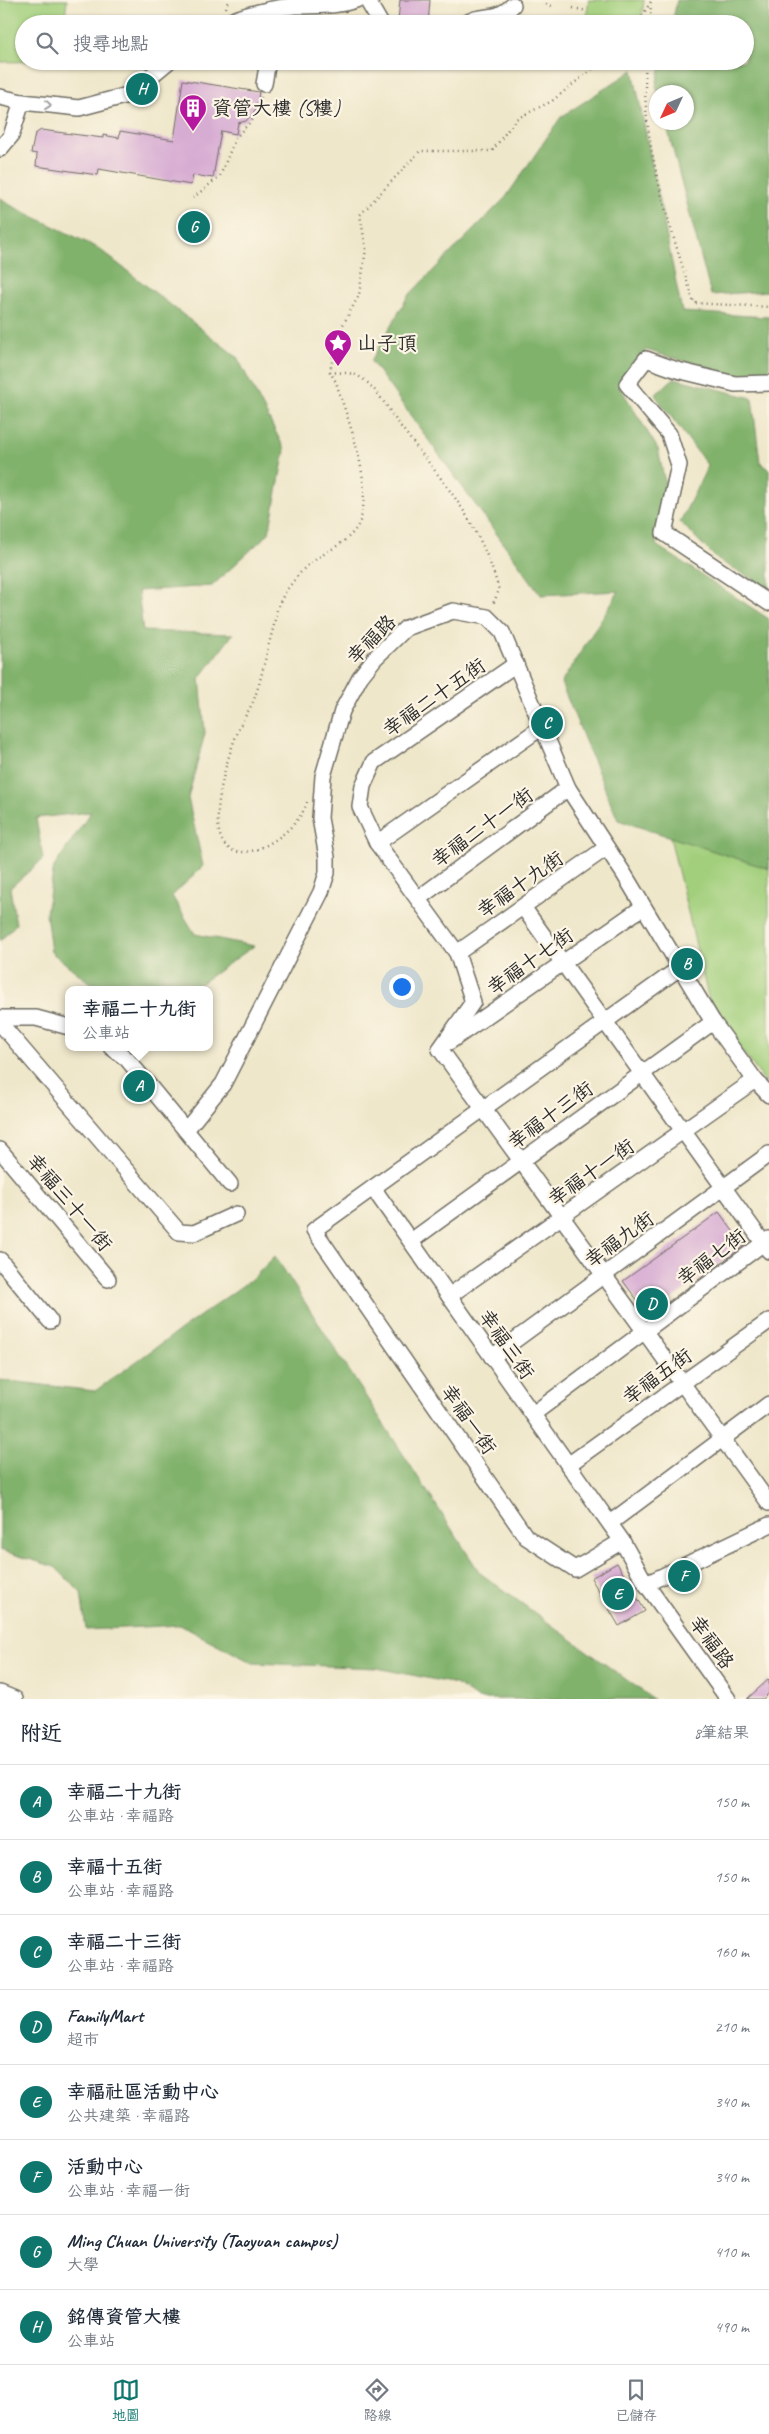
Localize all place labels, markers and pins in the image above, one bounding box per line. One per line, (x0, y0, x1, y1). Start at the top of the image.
pin: H (126, 70, 158, 108)
building icon: 資管大樓 (S樓) (178, 93, 208, 132)
place label: 資管大樓 (S樓) (212, 96, 341, 121)
pin: G (178, 208, 210, 246)
place icon: 山子頂 (323, 328, 353, 367)
place label: 山子頂 (357, 331, 417, 356)
pin: C (531, 704, 563, 742)
pin: B (671, 945, 703, 983)
pin: A (123, 1067, 155, 1105)
pin: D (636, 1285, 668, 1323)
pin: F (668, 1557, 700, 1595)
pin: E (602, 1575, 634, 1613)

